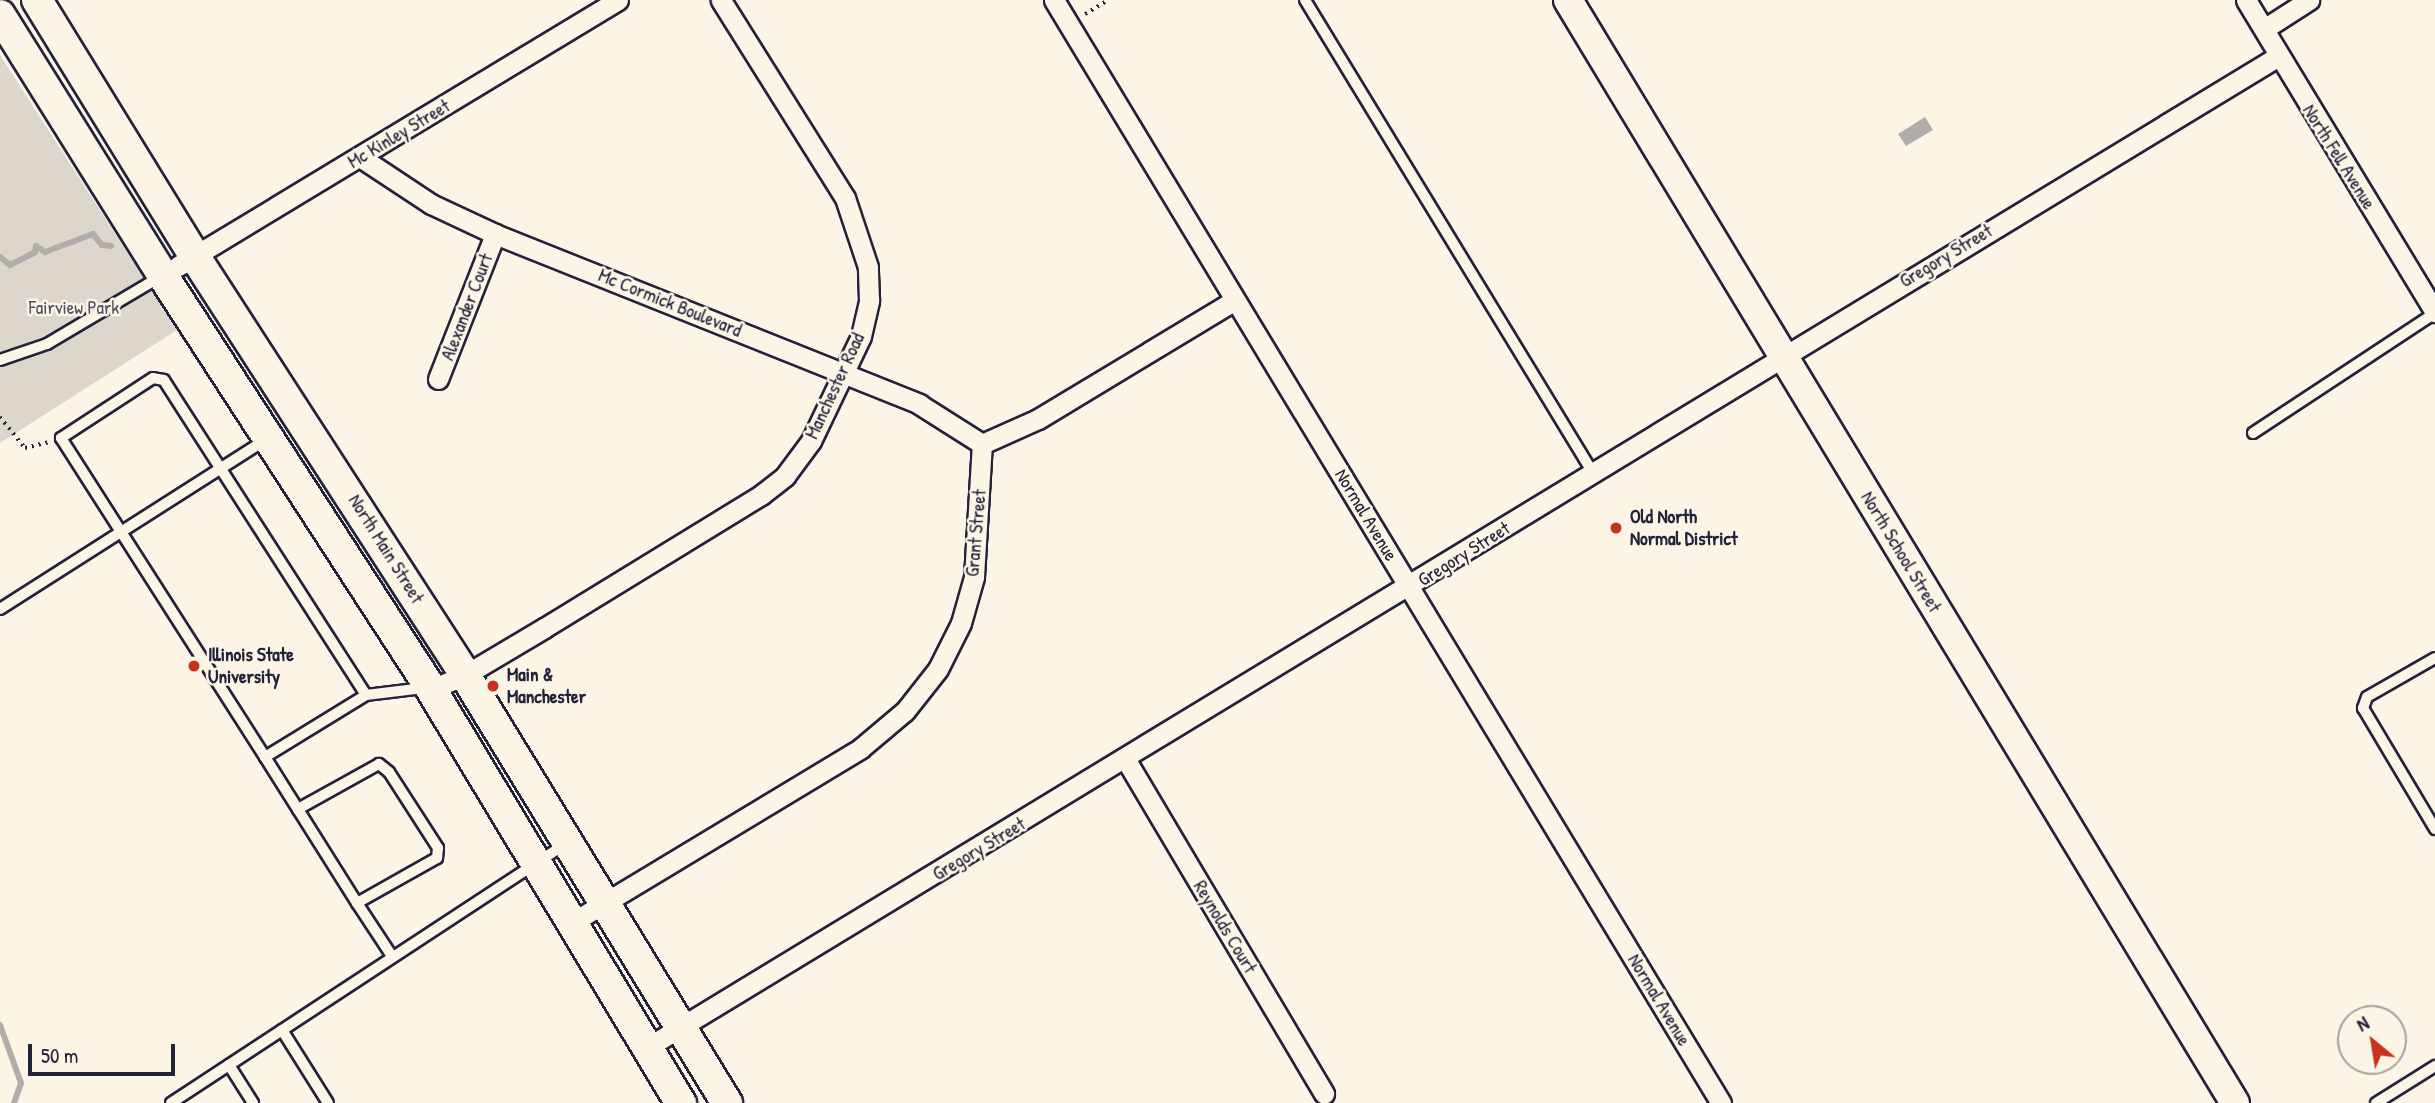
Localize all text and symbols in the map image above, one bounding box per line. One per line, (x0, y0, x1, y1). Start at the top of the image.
street label: Mc Kinley Street (344, 95, 454, 173)
street label: North Fell Avenue (2298, 100, 2380, 214)
street label: Gregory Street (1896, 219, 1996, 293)
street label: Alexander Court (436, 250, 498, 364)
street label: Mc Cormick Boulevard (595, 264, 745, 342)
park label: Fairview Park (29, 297, 119, 319)
street label: Manchester Road (800, 329, 870, 443)
street label: Normal Avenue (1330, 465, 1402, 565)
street label: North School Street (1856, 487, 1946, 617)
street label: Grant Street (961, 488, 991, 578)
street label: North Main Street (343, 490, 429, 608)
place label: Old North Normal District (1630, 506, 1737, 550)
street label: Gregory Street (1414, 517, 1514, 591)
marker: Old North Normal District (1608, 520, 1624, 536)
place label: Illinois State University (208, 644, 294, 688)
marker: Illinois State University (186, 658, 202, 674)
place label: Main & Manchester (507, 664, 586, 708)
marker: Main & Manchester (485, 678, 501, 694)
street label: Gregory Street (929, 812, 1029, 886)
street label: Reynolds Court (1188, 876, 1262, 978)
street label: Normal Avenue (1623, 950, 1695, 1050)
north arrow (2337, 1005, 2407, 1075)
text: N (2352, 1010, 2373, 1037)
scale bar (32, 1030, 178, 1074)
text: 50 m (41, 1041, 78, 1070)

